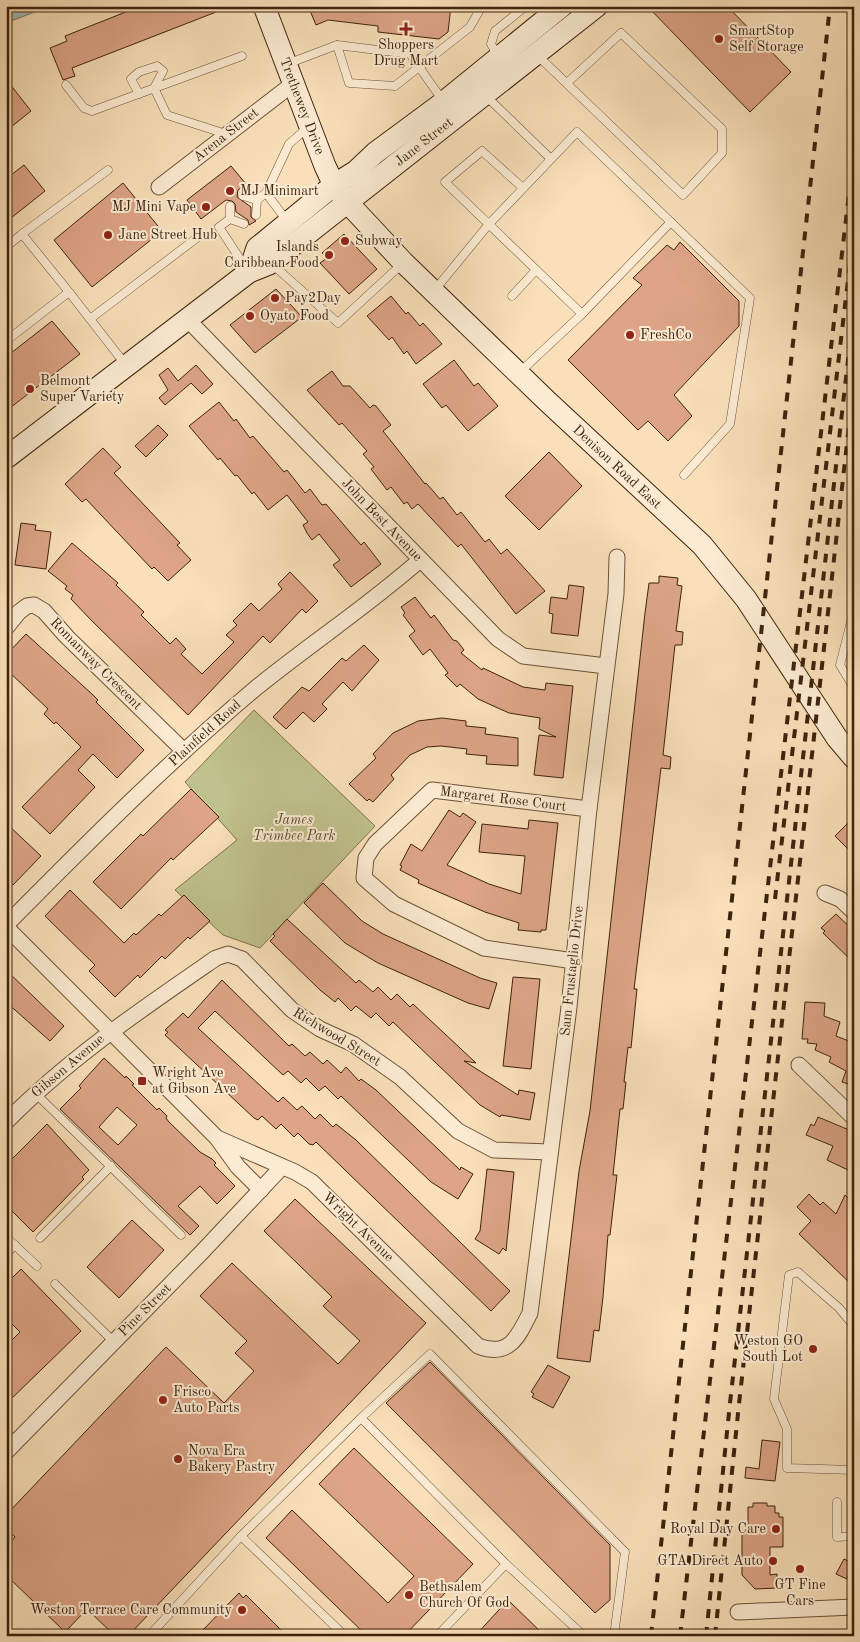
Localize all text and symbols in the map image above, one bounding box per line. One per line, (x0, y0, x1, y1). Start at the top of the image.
marker: Shoppers Drug Mart (400, 23, 412, 35)
place label: SmartStop Self Storage (729, 24, 804, 54)
marker: SmartStop Self Storage (713, 33, 725, 45)
place label: Shoppers Drug Mart (374, 38, 439, 68)
street label: Trethewey Drive (277, 56, 327, 156)
street label: Arena Street (191, 105, 261, 165)
street label: Jane Street (392, 115, 456, 169)
place label: MJ Minimart (240, 184, 319, 198)
marker: MJ Minimart (224, 185, 236, 197)
place label: MJ Mini Vape (112, 200, 196, 214)
marker: MJ Mini Vape (200, 201, 212, 213)
place label: Jane Street Hub (118, 228, 217, 242)
marker: Jane Street Hub (102, 229, 114, 241)
place label: Subway (355, 234, 403, 248)
marker: Subway (339, 235, 351, 247)
place label: Islands Caribbean Food (224, 240, 319, 270)
marker: Islands Caribbean Food (323, 249, 335, 261)
place label: Pay2Day (285, 291, 342, 305)
marker: Pay2Day (269, 292, 281, 304)
place label: Oyato Food (260, 309, 329, 323)
marker: Oyato Food (244, 310, 256, 322)
place label: FreshCo (640, 328, 692, 342)
marker: FreshCo (624, 329, 636, 341)
place label: Belmont Super Variety (40, 374, 125, 404)
marker: Belmont Super Variety (24, 383, 36, 395)
street label: Denison Road East (570, 422, 664, 512)
street label: John Best Avenue (339, 476, 425, 564)
street label: Romanway Crescent (47, 615, 145, 713)
street label: Plainfield Road (166, 697, 244, 769)
street label: Margaret Rose Court (439, 784, 567, 814)
park label: James Trimbee Park (253, 813, 335, 843)
street label: Sam Frustaglio Drive (558, 905, 586, 1037)
street label: Richwood Street (291, 1005, 384, 1069)
street label: Gibson Avenue (29, 1032, 107, 1100)
place label: Wright Ave at Gibson Ave (152, 1066, 236, 1096)
marker: Wright Ave at Gibson Ave (136, 1075, 148, 1087)
street label: Wright Avenue (320, 1190, 396, 1264)
street label: Pine Street (116, 1281, 174, 1339)
place label: Weston GO South Lot (734, 1334, 803, 1364)
marker: Weston GO South Lot (807, 1343, 819, 1355)
place label: Frisco Auto Parts (173, 1385, 239, 1415)
marker: Frisco Auto Parts (157, 1394, 169, 1406)
place label: Nova Era Bakery Pastry (188, 1444, 276, 1474)
marker: Nova Era Bakery Pastry (172, 1453, 184, 1465)
place label: Royal Day Care (670, 1522, 766, 1536)
marker: Royal Day Care (770, 1523, 782, 1535)
place label: GTA Direct Auto (658, 1554, 763, 1568)
marker: GTA Direct Auto (767, 1555, 779, 1567)
marker: GT Fine Cars (794, 1563, 806, 1575)
place label: GT Fine Cars (774, 1578, 826, 1608)
place label: Bethsalem Church Of God (419, 1580, 510, 1610)
marker: Bethsalem Church Of God (403, 1589, 415, 1601)
place label: Weston Terrace Care Community (30, 1603, 233, 1617)
marker: Weston Terrace Care Community (236, 1604, 248, 1616)

